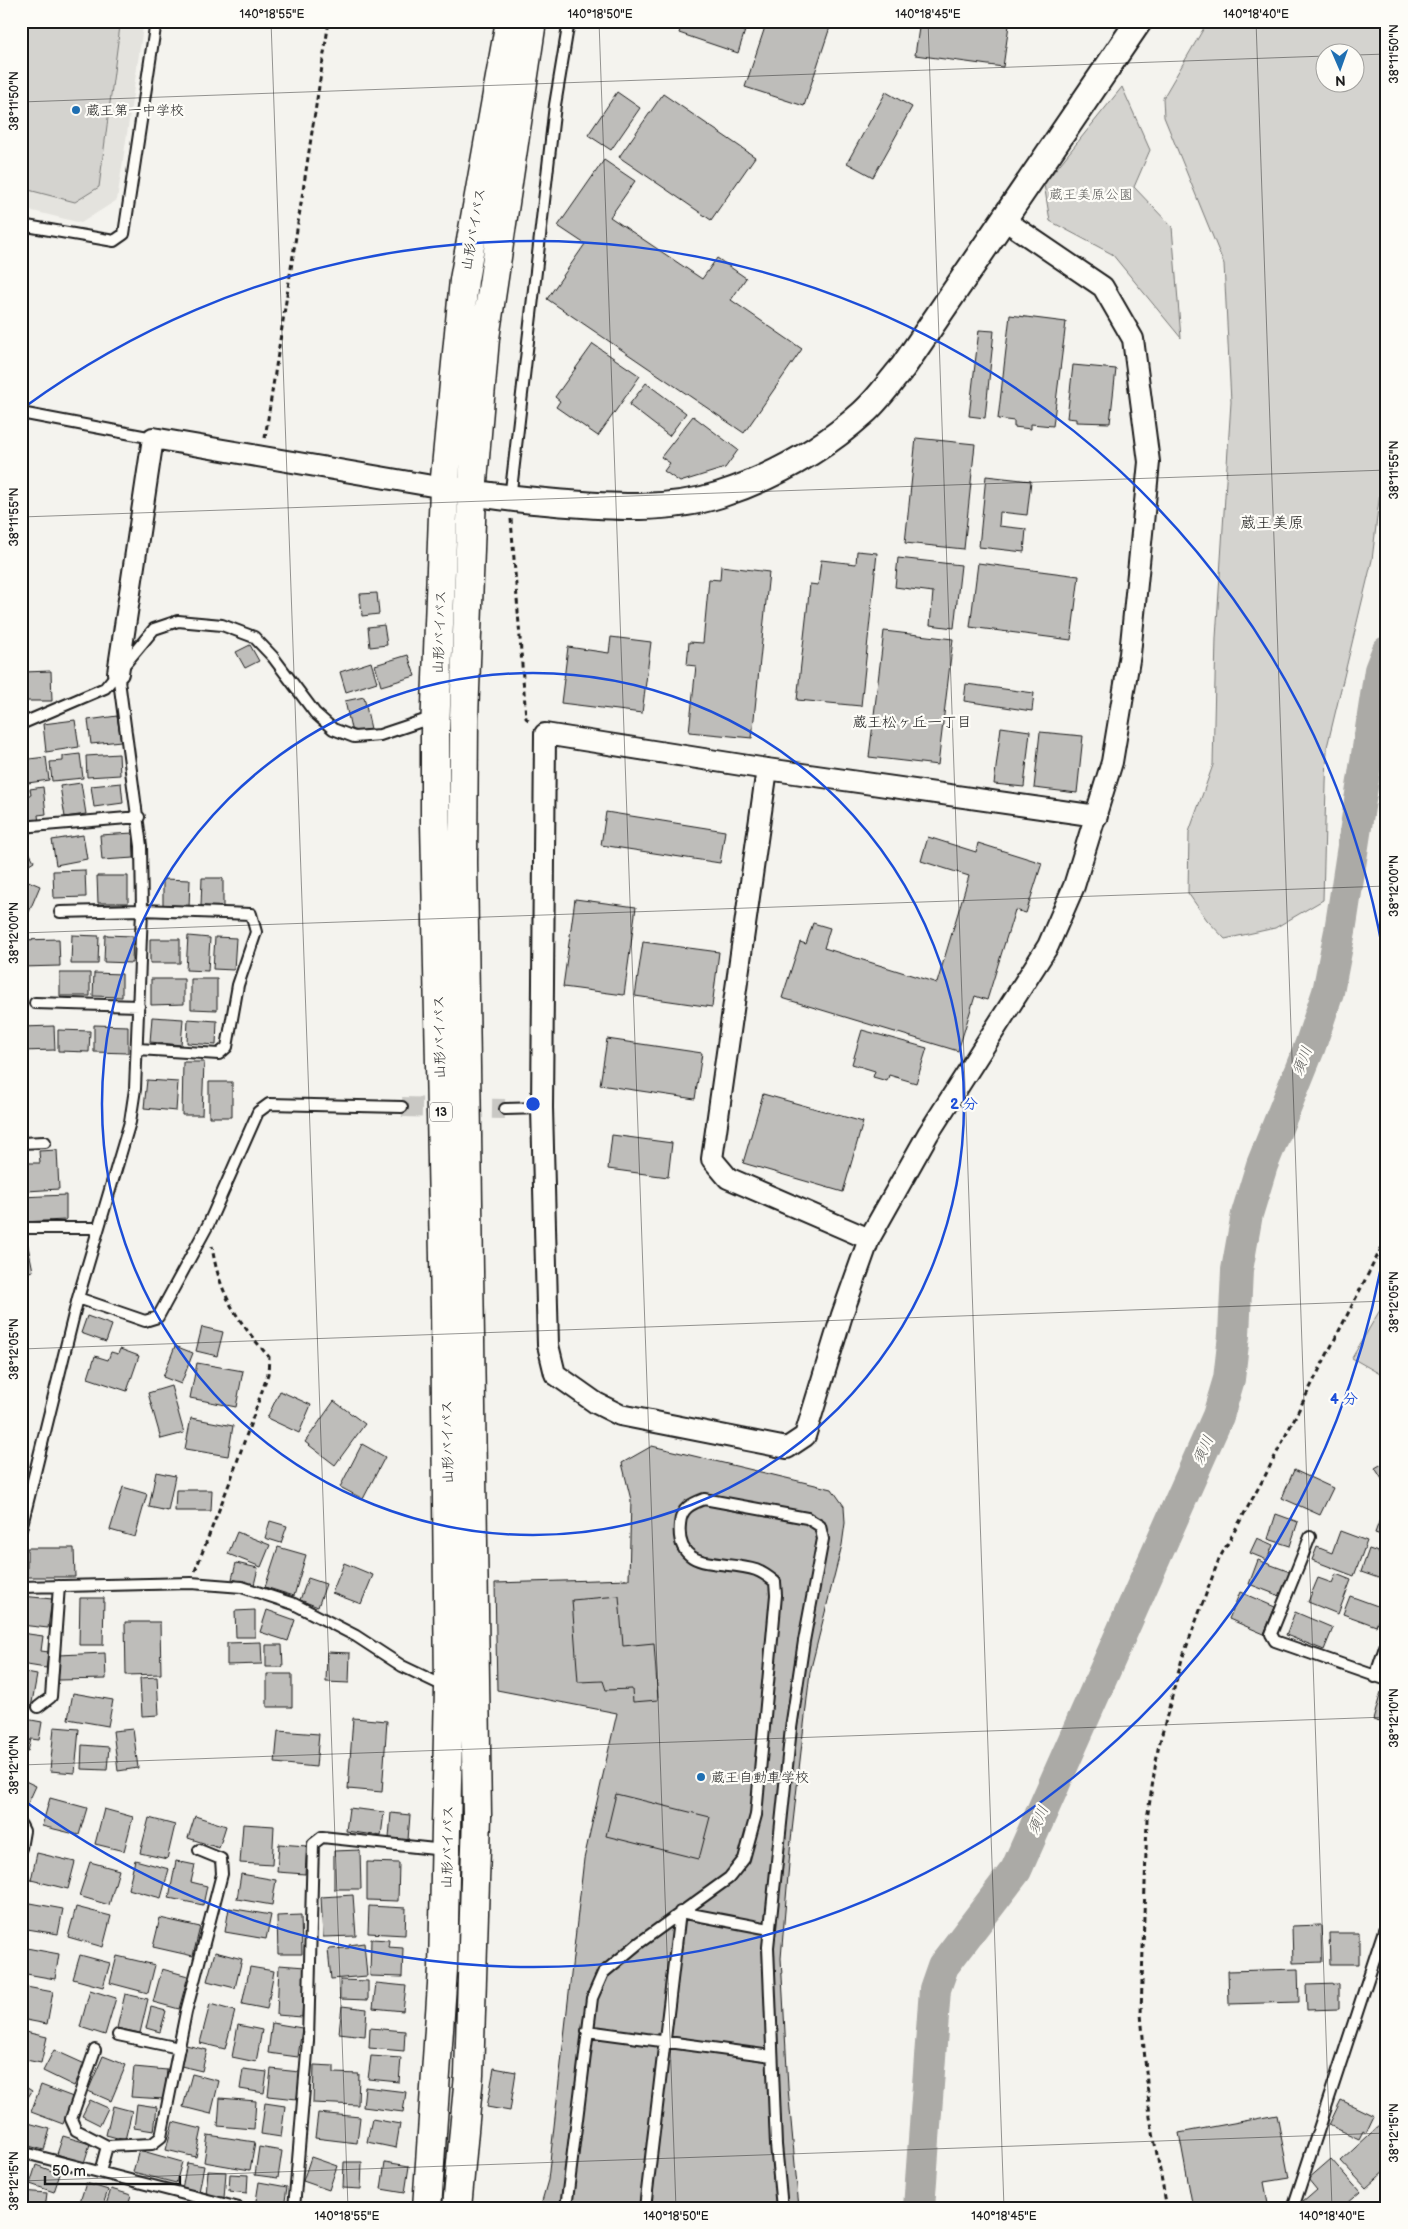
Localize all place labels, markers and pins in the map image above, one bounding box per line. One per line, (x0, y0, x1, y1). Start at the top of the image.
place label: 蔵王第一中学校 (86, 102, 184, 119)
marker: 蔵王第一中学校 (70, 104, 82, 116)
centre of rings (524, 1095, 542, 1113)
place label: 蔵王自動車学校 (711, 1769, 809, 1786)
marker: 蔵王自動車学校 (695, 1771, 707, 1783)

